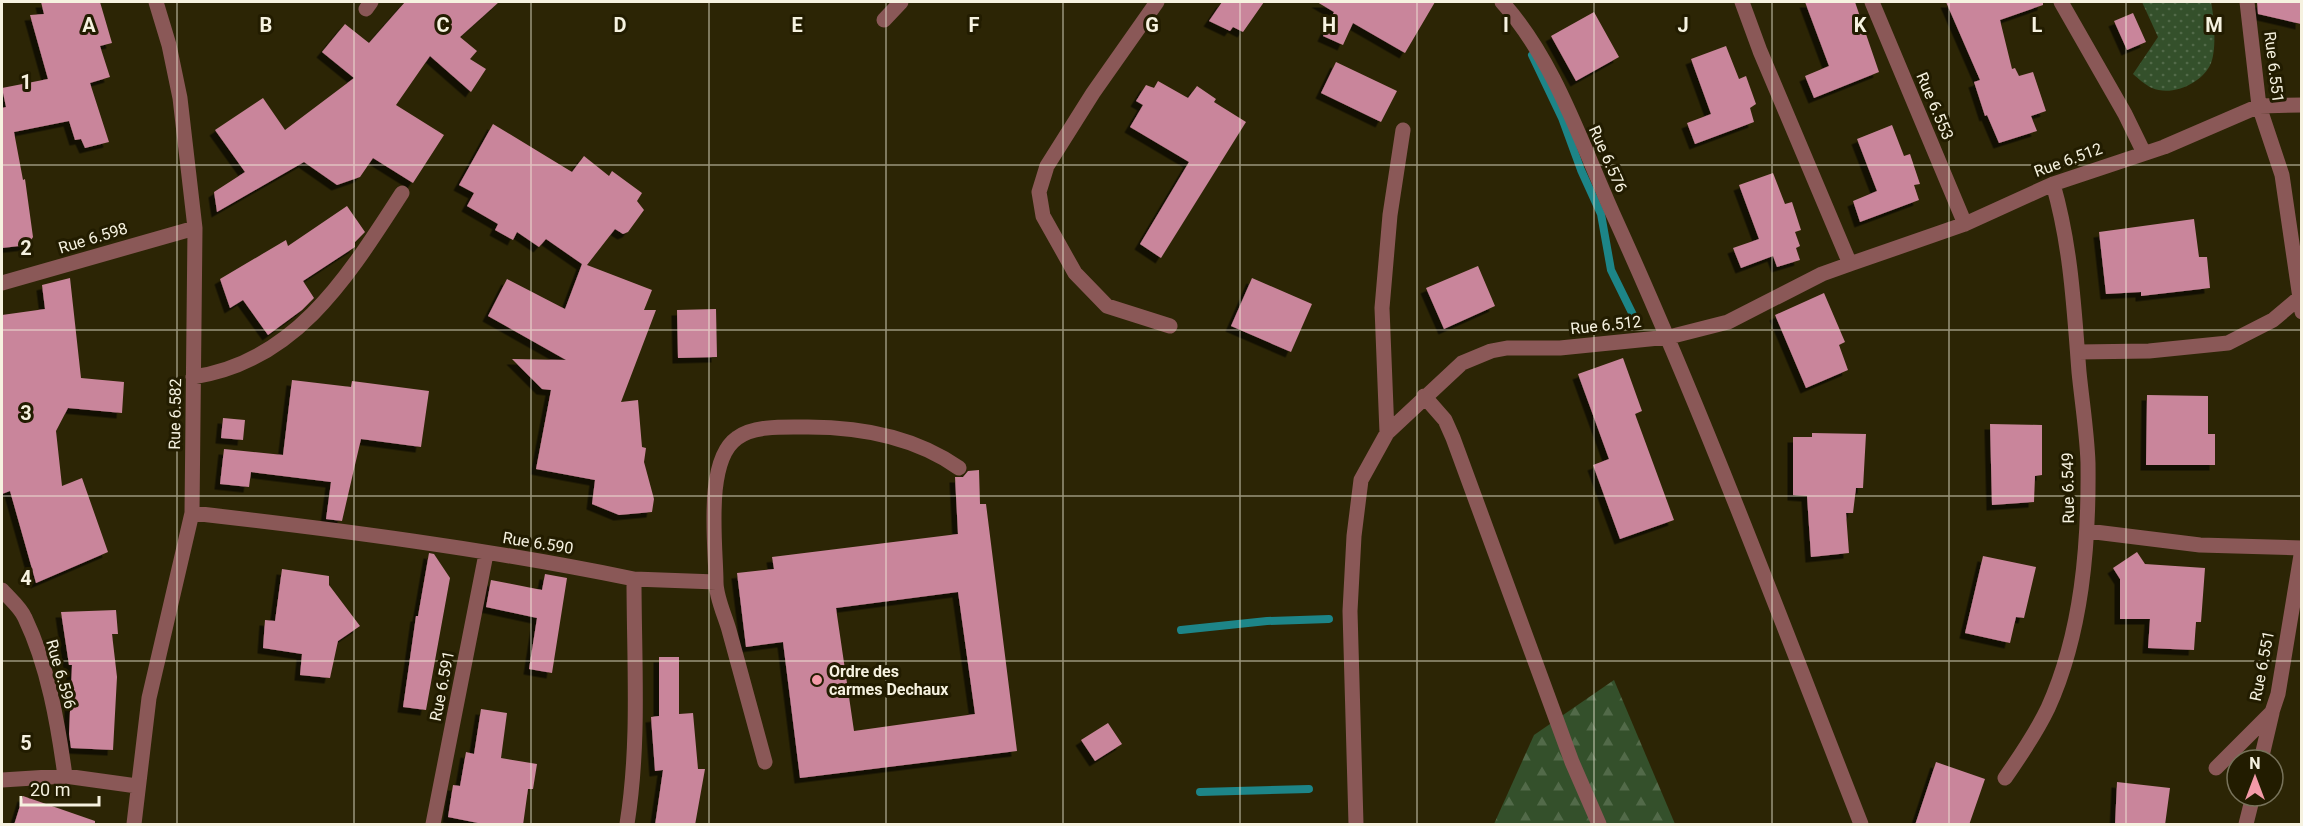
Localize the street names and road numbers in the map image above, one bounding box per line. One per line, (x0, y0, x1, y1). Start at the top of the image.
street label: Rue 6.551 (2260, 30, 2288, 104)
street label: Rue 6.553 (1912, 69, 1958, 143)
street label: Rue 6.576 (1585, 123, 1631, 195)
street label: Rue 6.512 (2031, 139, 2105, 181)
street label: Rue 6.598 (56, 218, 130, 258)
street label: Rue 6.512 (1570, 312, 1642, 338)
street label: Rue 6.582 (165, 378, 185, 450)
street label: Rue 6.549 (2058, 452, 2078, 524)
street label: Rue 6.590 (501, 528, 575, 558)
street label: Rue 6.551 (2246, 629, 2278, 703)
street label: Rue 6.596 (42, 637, 80, 711)
street label: Rue 6.591 (426, 649, 458, 723)

